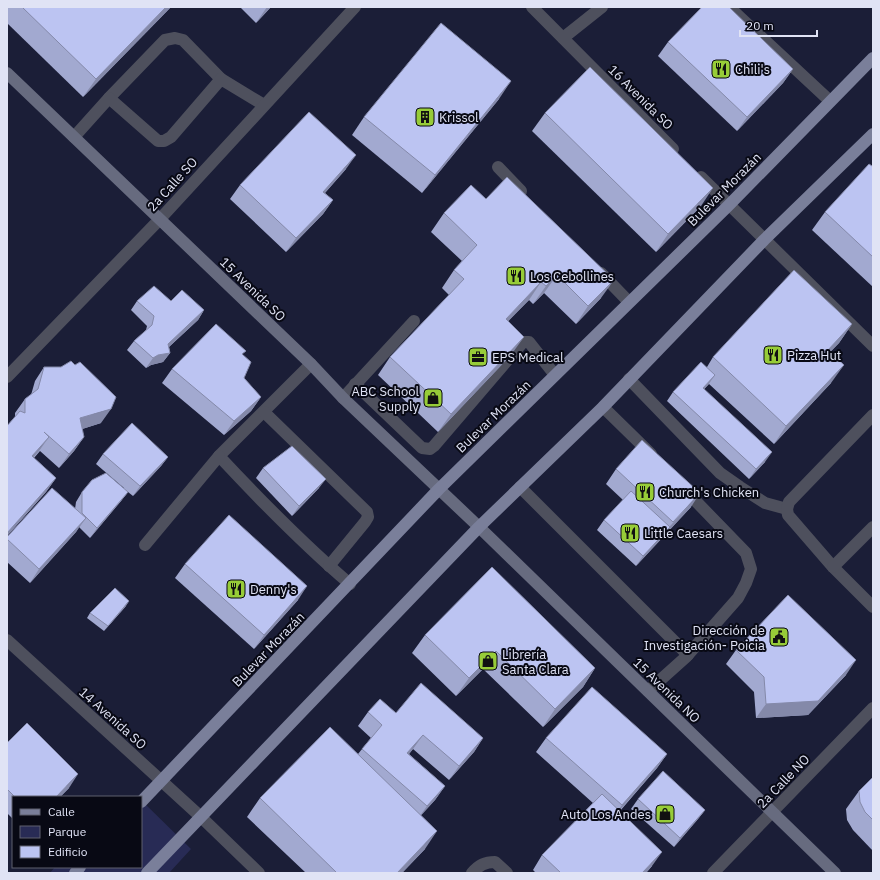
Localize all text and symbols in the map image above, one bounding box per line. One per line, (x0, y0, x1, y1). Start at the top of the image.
scale bar (740, 12, 817, 38)
text: 20 m (746, 18, 774, 33)
restaurant icon: Chili's (710, 58, 732, 80)
street label: 16 Avenida SO (605, 61, 677, 133)
place label: Chili's (735, 61, 770, 78)
building icon: Krissol (414, 106, 436, 128)
place label: Krissol (439, 109, 479, 126)
street label: Bulevar Morazán (684, 149, 765, 230)
street label: 2a Calle SO (144, 154, 201, 215)
street label: 15 Avenida SO (216, 254, 289, 325)
restaurant icon: Los Cebollines (505, 265, 527, 287)
place label: Los Cebollines (530, 268, 614, 285)
restaurant icon: Pizza Hut (762, 344, 784, 366)
office icon: EPS Medical (467, 346, 489, 368)
place label: Pizza Hut (787, 347, 841, 364)
place label: EPS Medical (492, 349, 564, 366)
street label: Bulevar Morazán (452, 376, 534, 456)
place label: ABC School Supply (351, 383, 420, 415)
shop icon: ABC School Supply (422, 387, 444, 409)
restaurant icon: Church's Chicken (634, 481, 656, 503)
place label: Church's Chicken (659, 484, 759, 501)
restaurant icon: Little Caesars (619, 522, 641, 544)
place label: Little Caesars (644, 525, 723, 542)
restaurant icon: Denny's (225, 578, 247, 600)
place label: Denny's (250, 581, 297, 598)
street label: Bulevar Morazán (228, 608, 308, 690)
place label: Dirección de Investigación- Poicia (644, 622, 765, 654)
public building icon: Dirección de Investigación- Poicia (768, 626, 790, 648)
place label: Librería Santa Clara (502, 646, 569, 678)
shop icon: Librería Santa Clara (477, 650, 499, 672)
street label: 15 Avenida NO (630, 654, 704, 727)
street label: 14 Avenida SO (75, 684, 150, 753)
street label: 2a Calle NO (753, 751, 813, 812)
legend (12, 796, 142, 868)
shop icon: Auto Los Andes (654, 803, 676, 825)
text: Calle (48, 804, 75, 819)
place label: Auto Los Andes (561, 806, 651, 823)
text: Parque (48, 824, 87, 839)
text: Edificio (48, 844, 88, 859)

